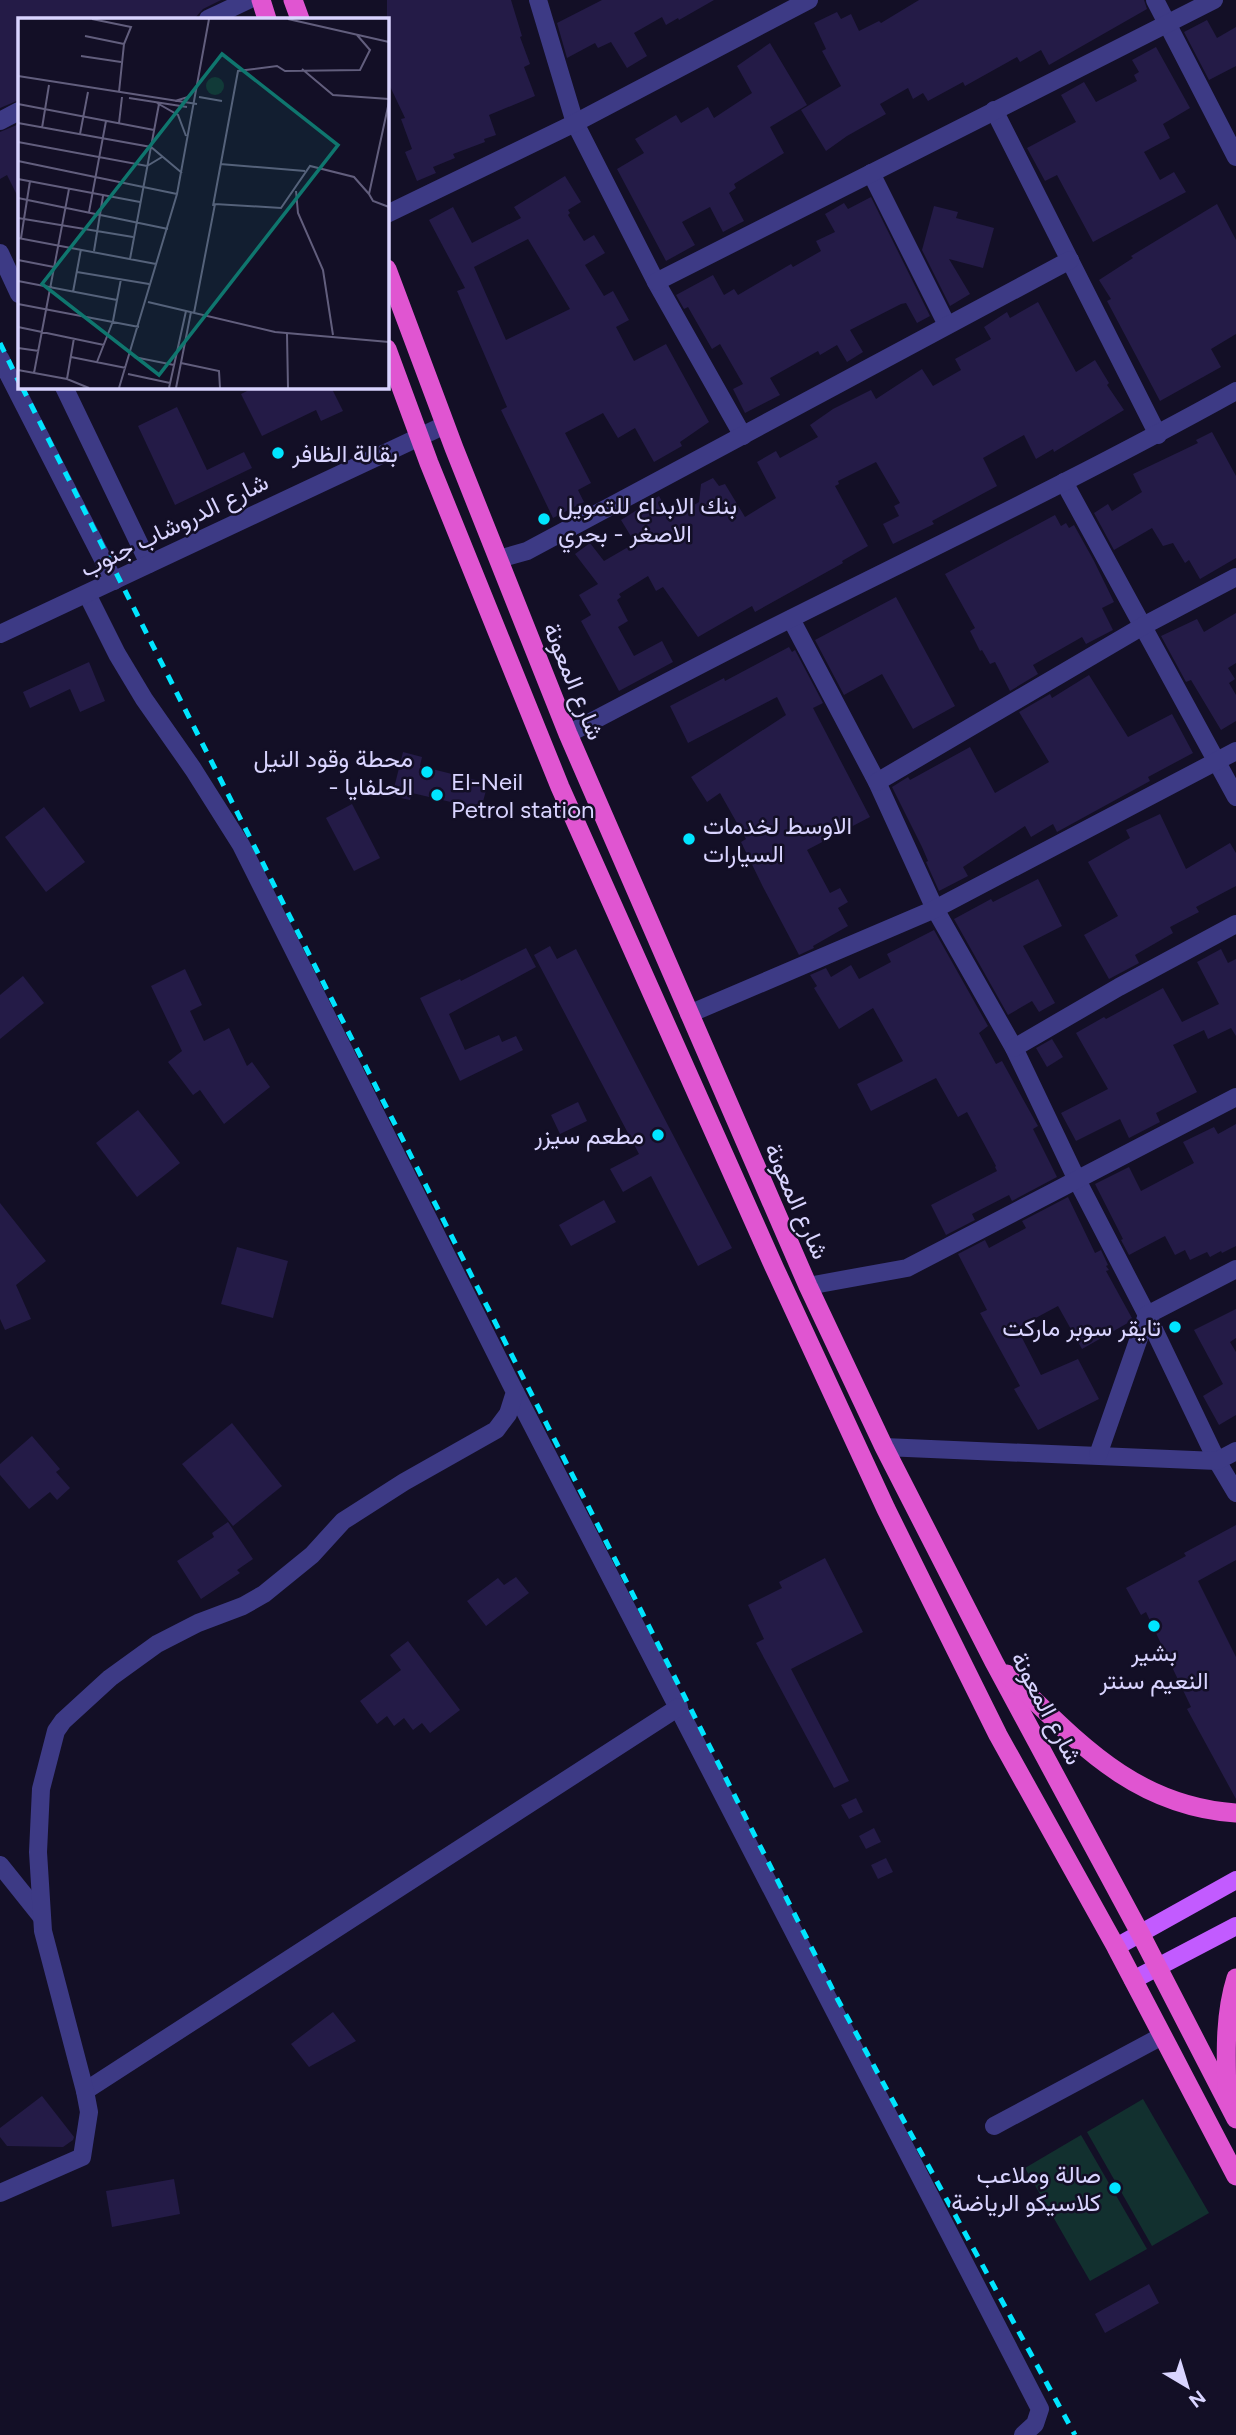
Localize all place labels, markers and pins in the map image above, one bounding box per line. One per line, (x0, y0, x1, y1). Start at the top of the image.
place label: بقالة الظافر (291, 439, 398, 469)
marker: بقالة الظافر (270, 445, 286, 461)
place label: بنك الابداع للتمويل الاصغر - بحري (558, 491, 737, 553)
marker: بنك الابداع للتمويل الاصغر - بحري (536, 511, 552, 527)
place label: محطة وقود النيل - الحلفايا (253, 744, 413, 801)
marker: محطة وقود النيل - الحلفايا (419, 764, 435, 780)
place label: El-Neil Petrol station (451, 767, 594, 824)
marker: El-Neil Petrol station (429, 787, 445, 803)
place label: الاوسط لخدمات السيارات (703, 811, 852, 869)
marker: الاوسط لخدمات السيارات (681, 831, 697, 847)
place label: مطعم سيزر (534, 1121, 644, 1152)
marker: مطعم سيزر (650, 1127, 666, 1143)
place label: تايقر سوبر ماركت (1002, 1313, 1161, 1343)
marker: تايقر سوبر ماركت (1167, 1319, 1183, 1335)
marker: بشير النعيم سنتر (1146, 1618, 1162, 1634)
place label: بشير النعيم سنتر (1098, 1638, 1209, 1697)
place label: صالة وملاعب كلاسيكو الرياضة (951, 2160, 1101, 2218)
marker: صالة وملاعب كلاسيكو الرياضة (1107, 2180, 1123, 2196)

